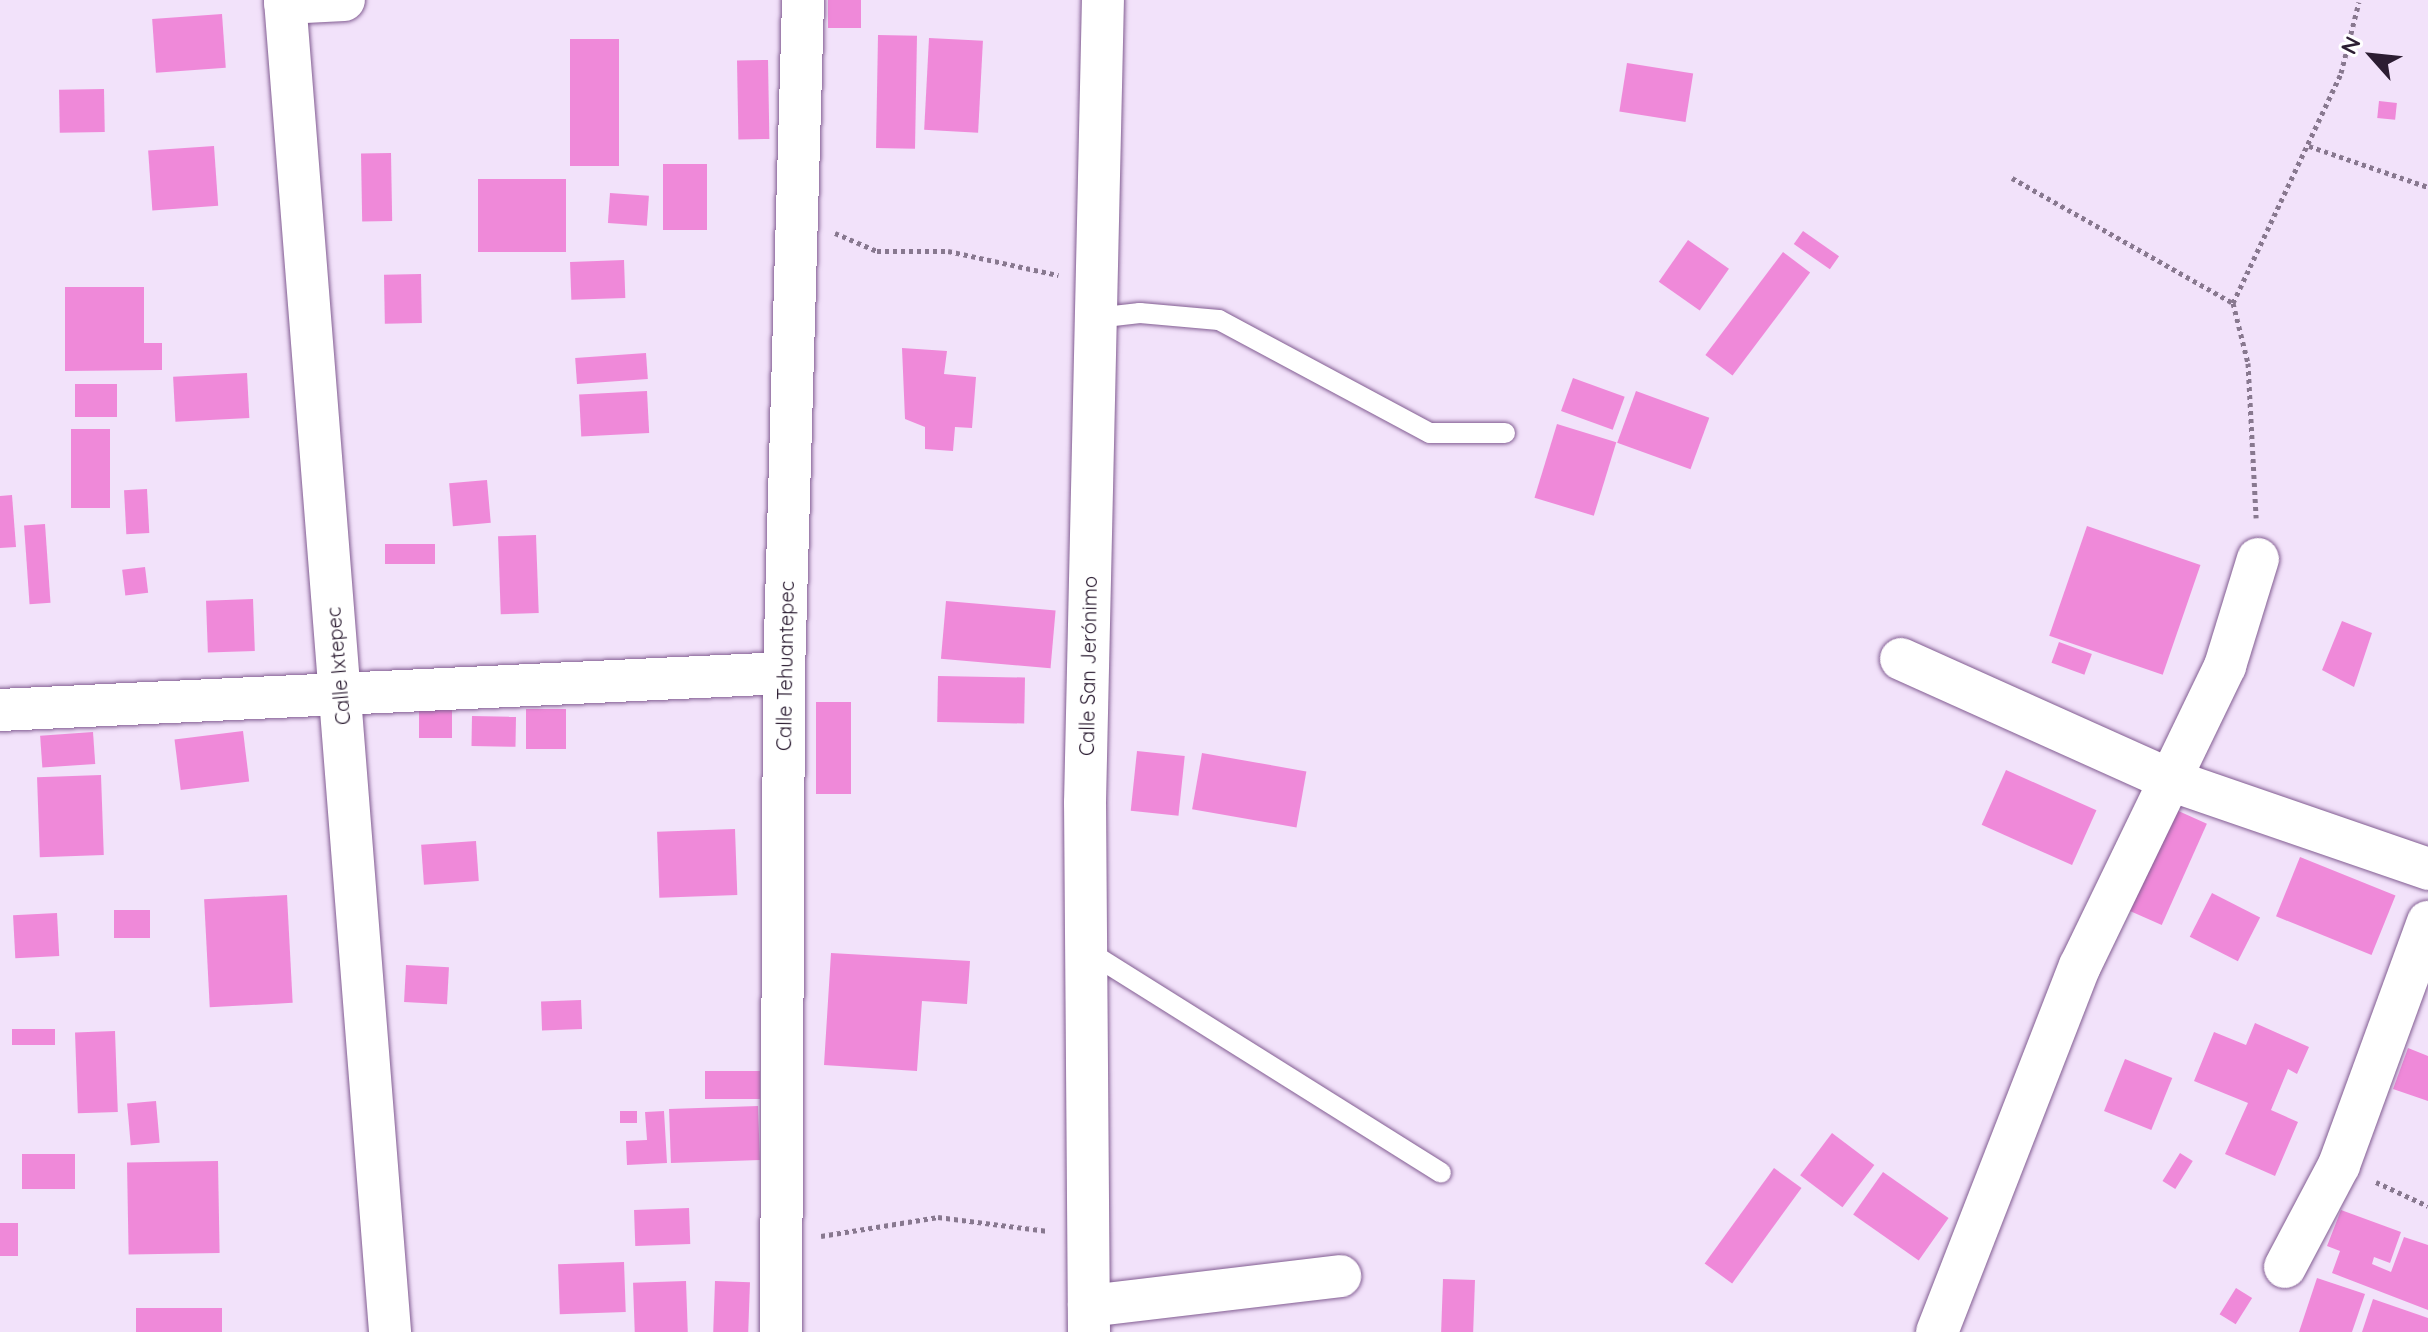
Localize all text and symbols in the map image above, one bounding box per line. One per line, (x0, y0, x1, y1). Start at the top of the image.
north arrow (2332, 16, 2412, 96)
text: N (2334, 32, 2367, 59)
street label: Calle San Jerónimo (1074, 576, 1102, 756)
street label: Calle Tehuantepec (772, 581, 798, 751)
street label: Calle Ixtepec (321, 606, 355, 726)

